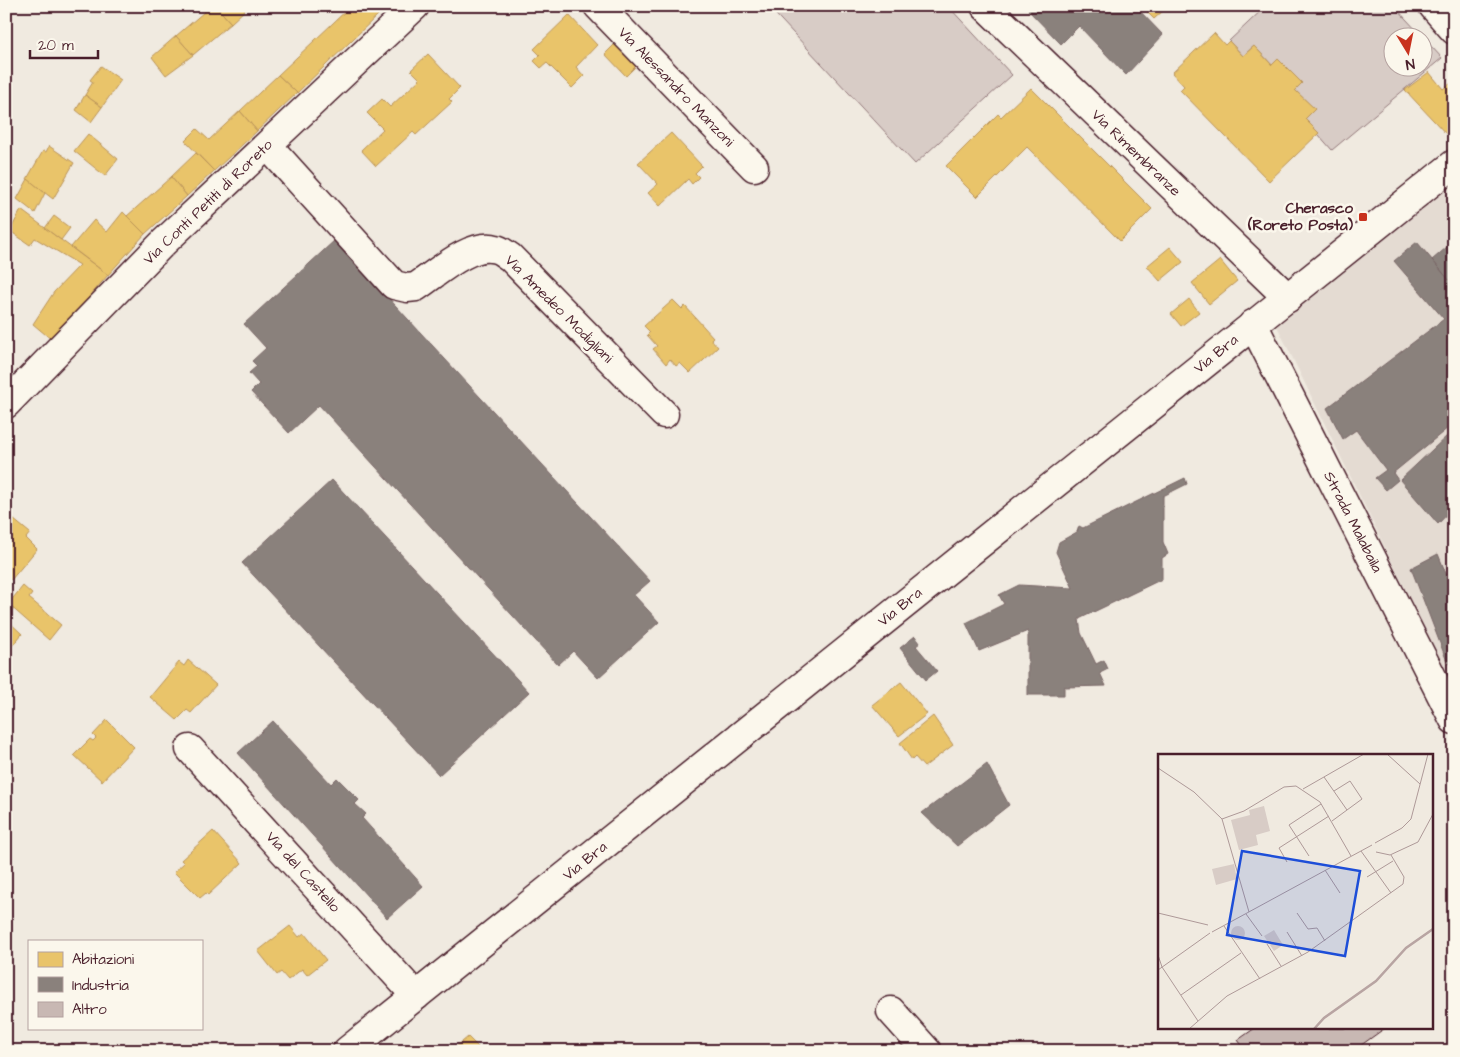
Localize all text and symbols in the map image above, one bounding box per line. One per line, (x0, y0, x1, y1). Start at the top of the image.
street label: Via Alessandro Manzoni (613, 22, 739, 152)
scale bar (30, 28, 98, 60)
north arrow (1382, 28, 1432, 78)
text: 20 m (38, 35, 74, 56)
text: N (1404, 53, 1416, 74)
street label: Via Rimembranze (1087, 105, 1185, 201)
street label: Via Conti Petiti di Roreto (139, 134, 278, 269)
place label: Cherasco (Roreto Posta) (1247, 198, 1354, 236)
marker: Cherasco (Roreto Posta) (1357, 211, 1369, 223)
street label: Via Amedeo Modigliani (499, 250, 618, 369)
street label: Via Bra (1189, 329, 1243, 378)
street label: Strada Malabaila (1318, 468, 1388, 577)
street label: Via Bra (873, 582, 927, 631)
inset map (1158, 754, 1432, 1030)
street label: Via del Castello (261, 827, 346, 918)
street label: Via Bra (558, 836, 612, 885)
legend (28, 940, 202, 1030)
text: Abitazioni (72, 949, 135, 970)
text: Industria (72, 975, 129, 996)
text: Altro (72, 999, 107, 1020)

